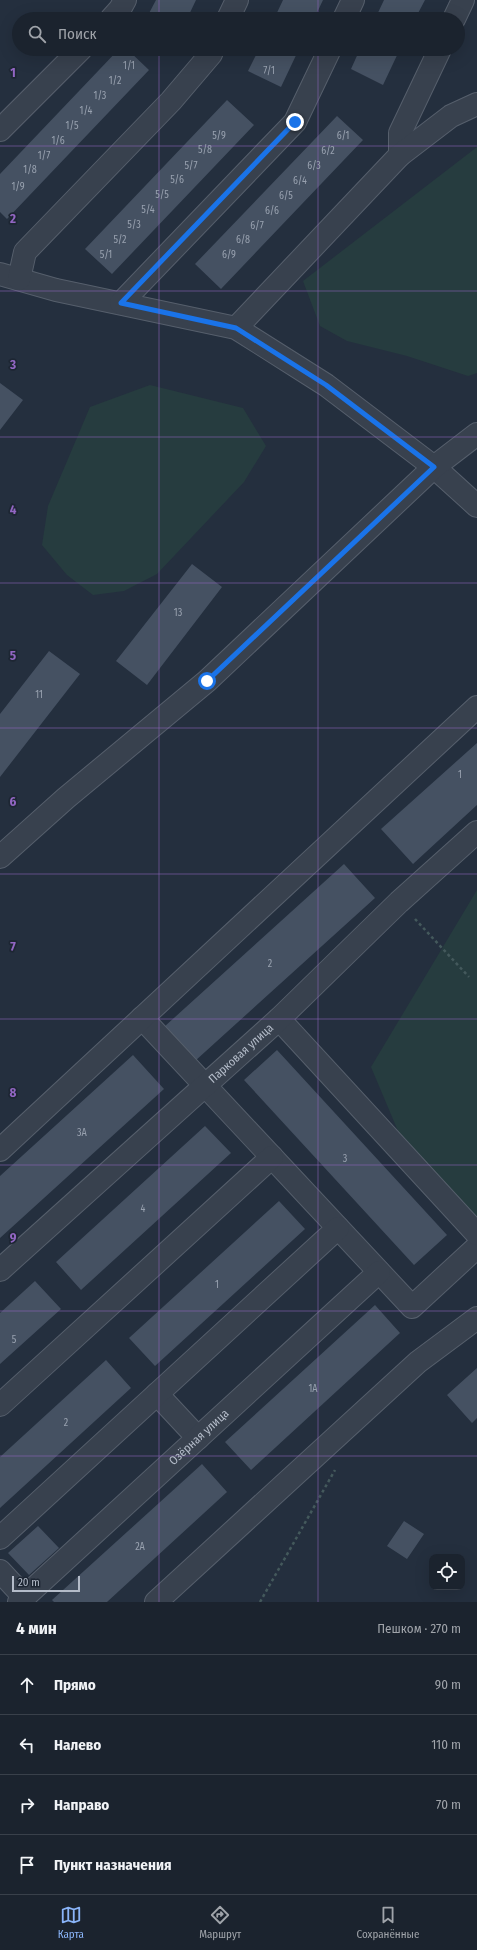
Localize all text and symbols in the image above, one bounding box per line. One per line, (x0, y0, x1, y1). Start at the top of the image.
search box (12, 12, 465, 56)
icon: search (26, 23, 48, 45)
text: Поиск (58, 25, 96, 43)
house number: 1/1 (123, 60, 135, 72)
text: 1 (10, 65, 16, 80)
house number: 7/1 (263, 65, 275, 77)
house number: 1/2 (109, 75, 122, 87)
house number: 1/3 (94, 90, 107, 102)
house number: 1/4 (80, 105, 93, 117)
route end (286, 113, 304, 131)
house number: 1/5 (66, 120, 79, 132)
house number: 5/9 (212, 130, 226, 142)
house number: 6/1 (337, 130, 349, 142)
house number: 1/6 (51, 135, 65, 147)
house number: 5/8 (198, 144, 212, 156)
house number: 6/2 (321, 145, 335, 157)
house number: 1/7 (38, 150, 50, 162)
house number: 5/7 (184, 160, 198, 172)
house number: 6/3 (307, 160, 321, 172)
house number: 1/8 (23, 164, 37, 176)
house number: 5/6 (170, 174, 184, 186)
house number: 6/4 (293, 175, 307, 187)
house number: 1/9 (11, 181, 25, 193)
house number: 5/5 (155, 189, 169, 201)
house number: 6/5 (279, 190, 293, 202)
house number: 5/4 (141, 204, 155, 216)
house number: 6/6 (265, 205, 279, 217)
text: 2 (9, 211, 16, 226)
house number: 5/3 (127, 219, 141, 231)
house number: 6/7 (250, 220, 264, 232)
house number: 5/2 (113, 234, 127, 246)
house number: 6/8 (236, 234, 250, 246)
house number: 5/1 (100, 249, 112, 261)
house number: 6/9 (222, 249, 236, 261)
text: 3 (9, 357, 16, 372)
text: 4 (10, 502, 17, 517)
house number: 13 (174, 607, 183, 619)
text: 5 (10, 648, 16, 663)
route start (198, 672, 216, 690)
house number: 11 (35, 689, 43, 701)
house number: 1 (458, 769, 462, 781)
text: 6 (10, 794, 17, 809)
text: 7 (10, 939, 16, 954)
house number: 2 (268, 958, 273, 970)
street label: Парковая улица (206, 1021, 276, 1086)
text: 8 (10, 1085, 17, 1100)
house number: 3А (77, 1127, 88, 1139)
house number: 3 (343, 1153, 348, 1165)
house number: 4 (141, 1203, 146, 1215)
text: 9 (10, 1230, 17, 1245)
house number: 1 (215, 1279, 219, 1291)
house number: 5 (12, 1334, 17, 1346)
house number: 1А (308, 1383, 318, 1395)
street label: Озёрная улица (166, 1406, 232, 1468)
house number: 2 (64, 1417, 69, 1429)
house number: 2А (135, 1541, 146, 1553)
map controls (429, 1554, 465, 1590)
button: locate (429, 1554, 465, 1590)
scale bar (12, 1574, 80, 1593)
text: 20 m (18, 1576, 40, 1589)
text: 4 мин (16, 1618, 57, 1639)
text: Пешком · 270 m (377, 1621, 461, 1636)
icon: ahead (16, 1674, 38, 1696)
text: Прямо (54, 1676, 96, 1694)
text: 90 m (435, 1677, 461, 1692)
icon: left (16, 1734, 38, 1756)
text: Налево (54, 1736, 101, 1754)
text: 110 m (431, 1737, 461, 1752)
icon: right (16, 1794, 38, 1816)
text: Направо (54, 1796, 109, 1814)
text: 70 m (436, 1797, 461, 1812)
icon: arrive (16, 1854, 38, 1876)
text: Пункт назначения (54, 1856, 172, 1874)
tab: Карта (58, 1904, 84, 1941)
tab: Маршрут (199, 1904, 241, 1941)
tab: Сохранённые (357, 1904, 419, 1941)

